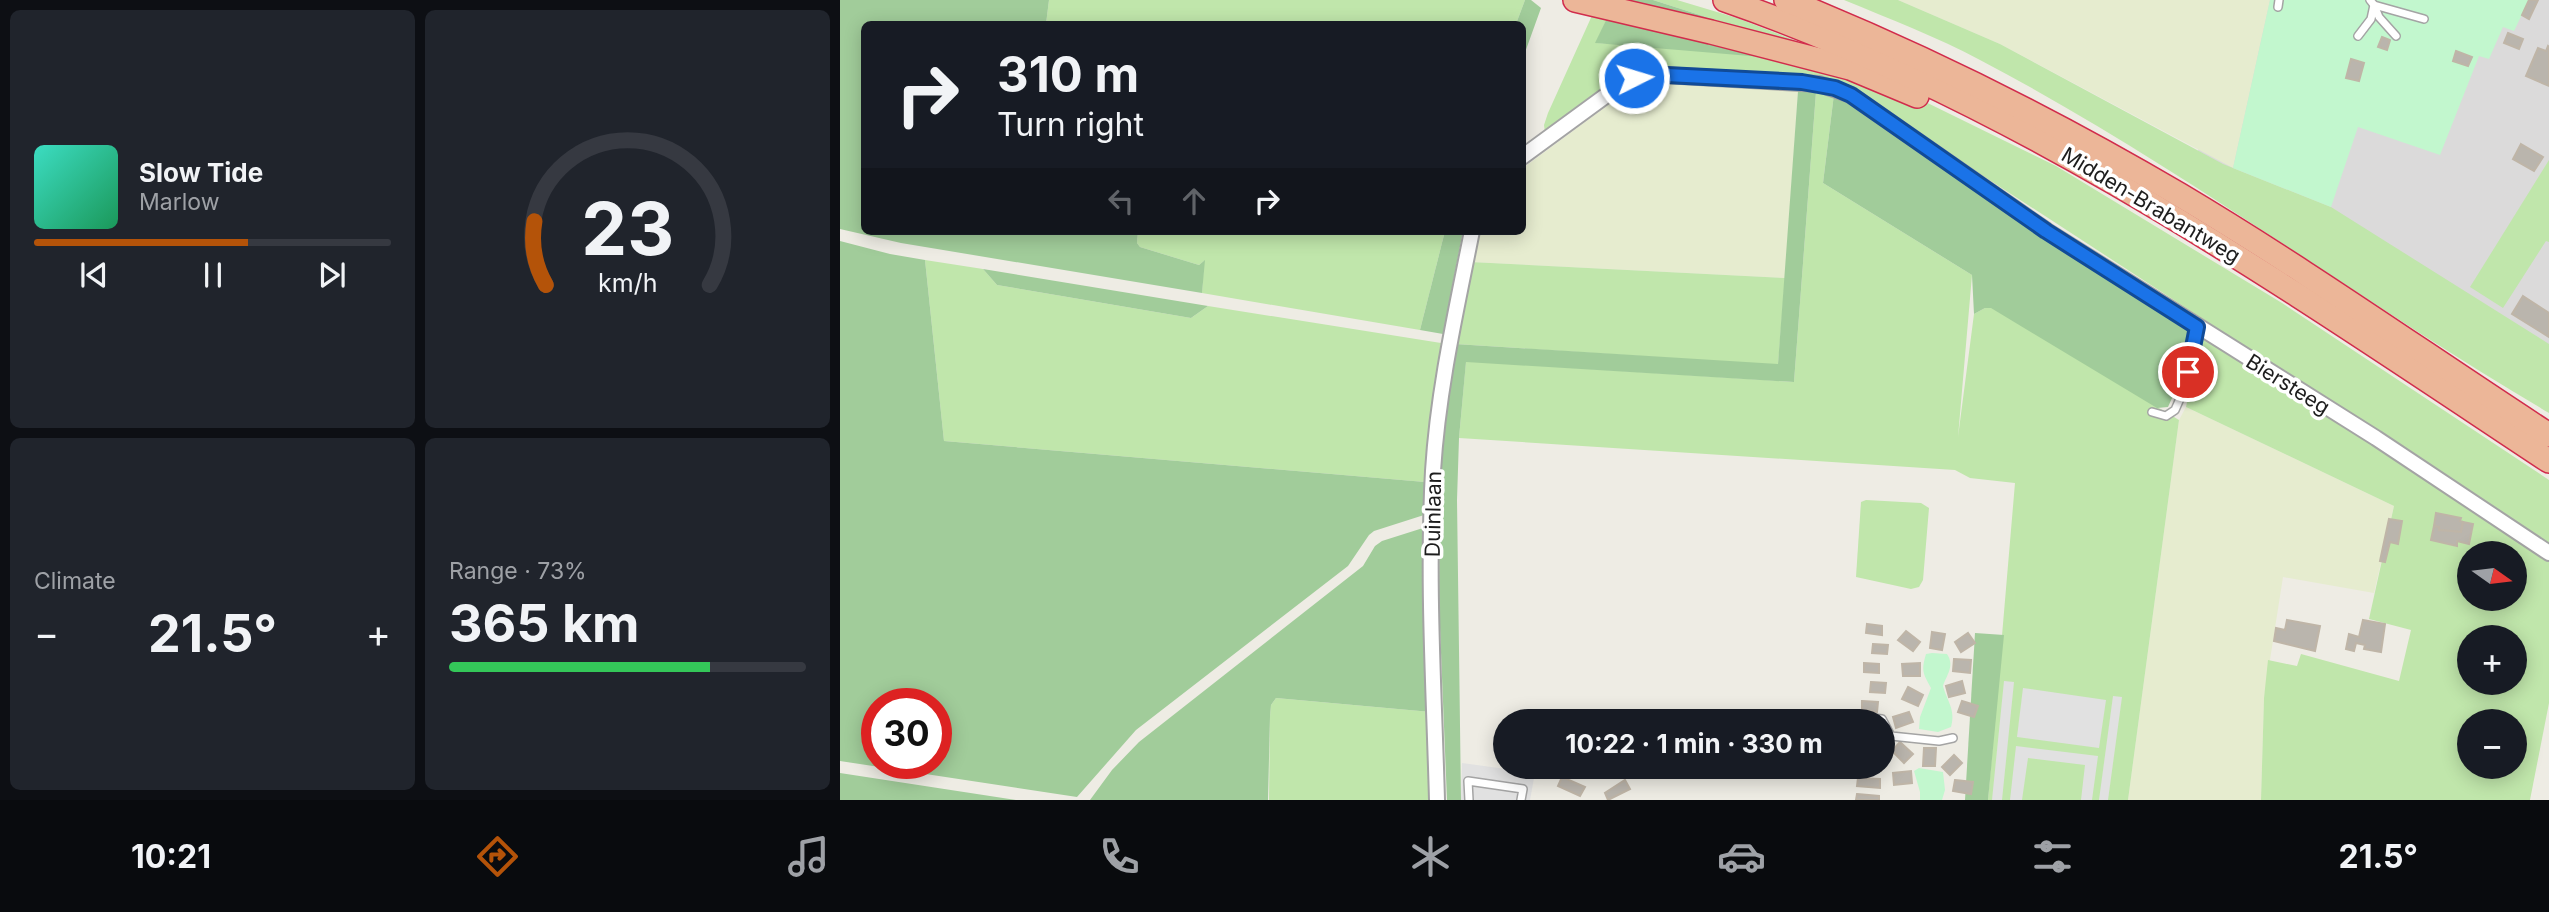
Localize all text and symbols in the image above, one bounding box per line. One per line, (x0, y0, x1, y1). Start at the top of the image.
position arrow (1597, 41, 1671, 115)
text: 310 m (997, 45, 1139, 104)
icon: right (882, 49, 973, 140)
text: Turn right (997, 105, 1144, 144)
street label: Midden-Brabantweg (2057, 142, 2245, 268)
text: Slow Tide (139, 157, 263, 188)
icon: left (1102, 182, 1140, 220)
icon: ahead (1175, 182, 1213, 220)
icon: right (1248, 182, 1286, 220)
text: 23 (581, 185, 674, 274)
text: Marlow (139, 188, 219, 216)
icon: previous (75, 256, 113, 294)
icon: pause (194, 256, 232, 294)
icon: next (313, 256, 351, 294)
text: km/h (598, 268, 657, 298)
pin (2158, 342, 2218, 402)
street label: Biersteeg (2241, 348, 2335, 420)
icon: arrive (2169, 353, 2207, 391)
street label: Duinlaan (1420, 471, 1446, 557)
north arrow (2457, 541, 2527, 611)
map controls (2457, 541, 2527, 779)
text: Range · 73% (449, 557, 587, 585)
text: Climate (34, 567, 116, 595)
text: 365 km (449, 592, 640, 655)
text: 21.5° (148, 602, 277, 665)
text: − (34, 610, 59, 656)
text: + (366, 610, 391, 656)
button: + (2457, 625, 2527, 695)
speed limit sign: 30 (861, 688, 952, 779)
button: − (2457, 709, 2527, 779)
text: 10:22 · 1 min · 330 m (1565, 728, 1823, 759)
icon: directions (473, 832, 522, 881)
icon: music (784, 832, 833, 881)
icon: phone (1095, 832, 1144, 881)
icon: climate (1406, 832, 1455, 881)
icon: car (1717, 832, 1766, 881)
icon: filters (2028, 832, 2077, 881)
text: 10:21 (131, 837, 211, 876)
text: 21.5° (2339, 837, 2418, 876)

